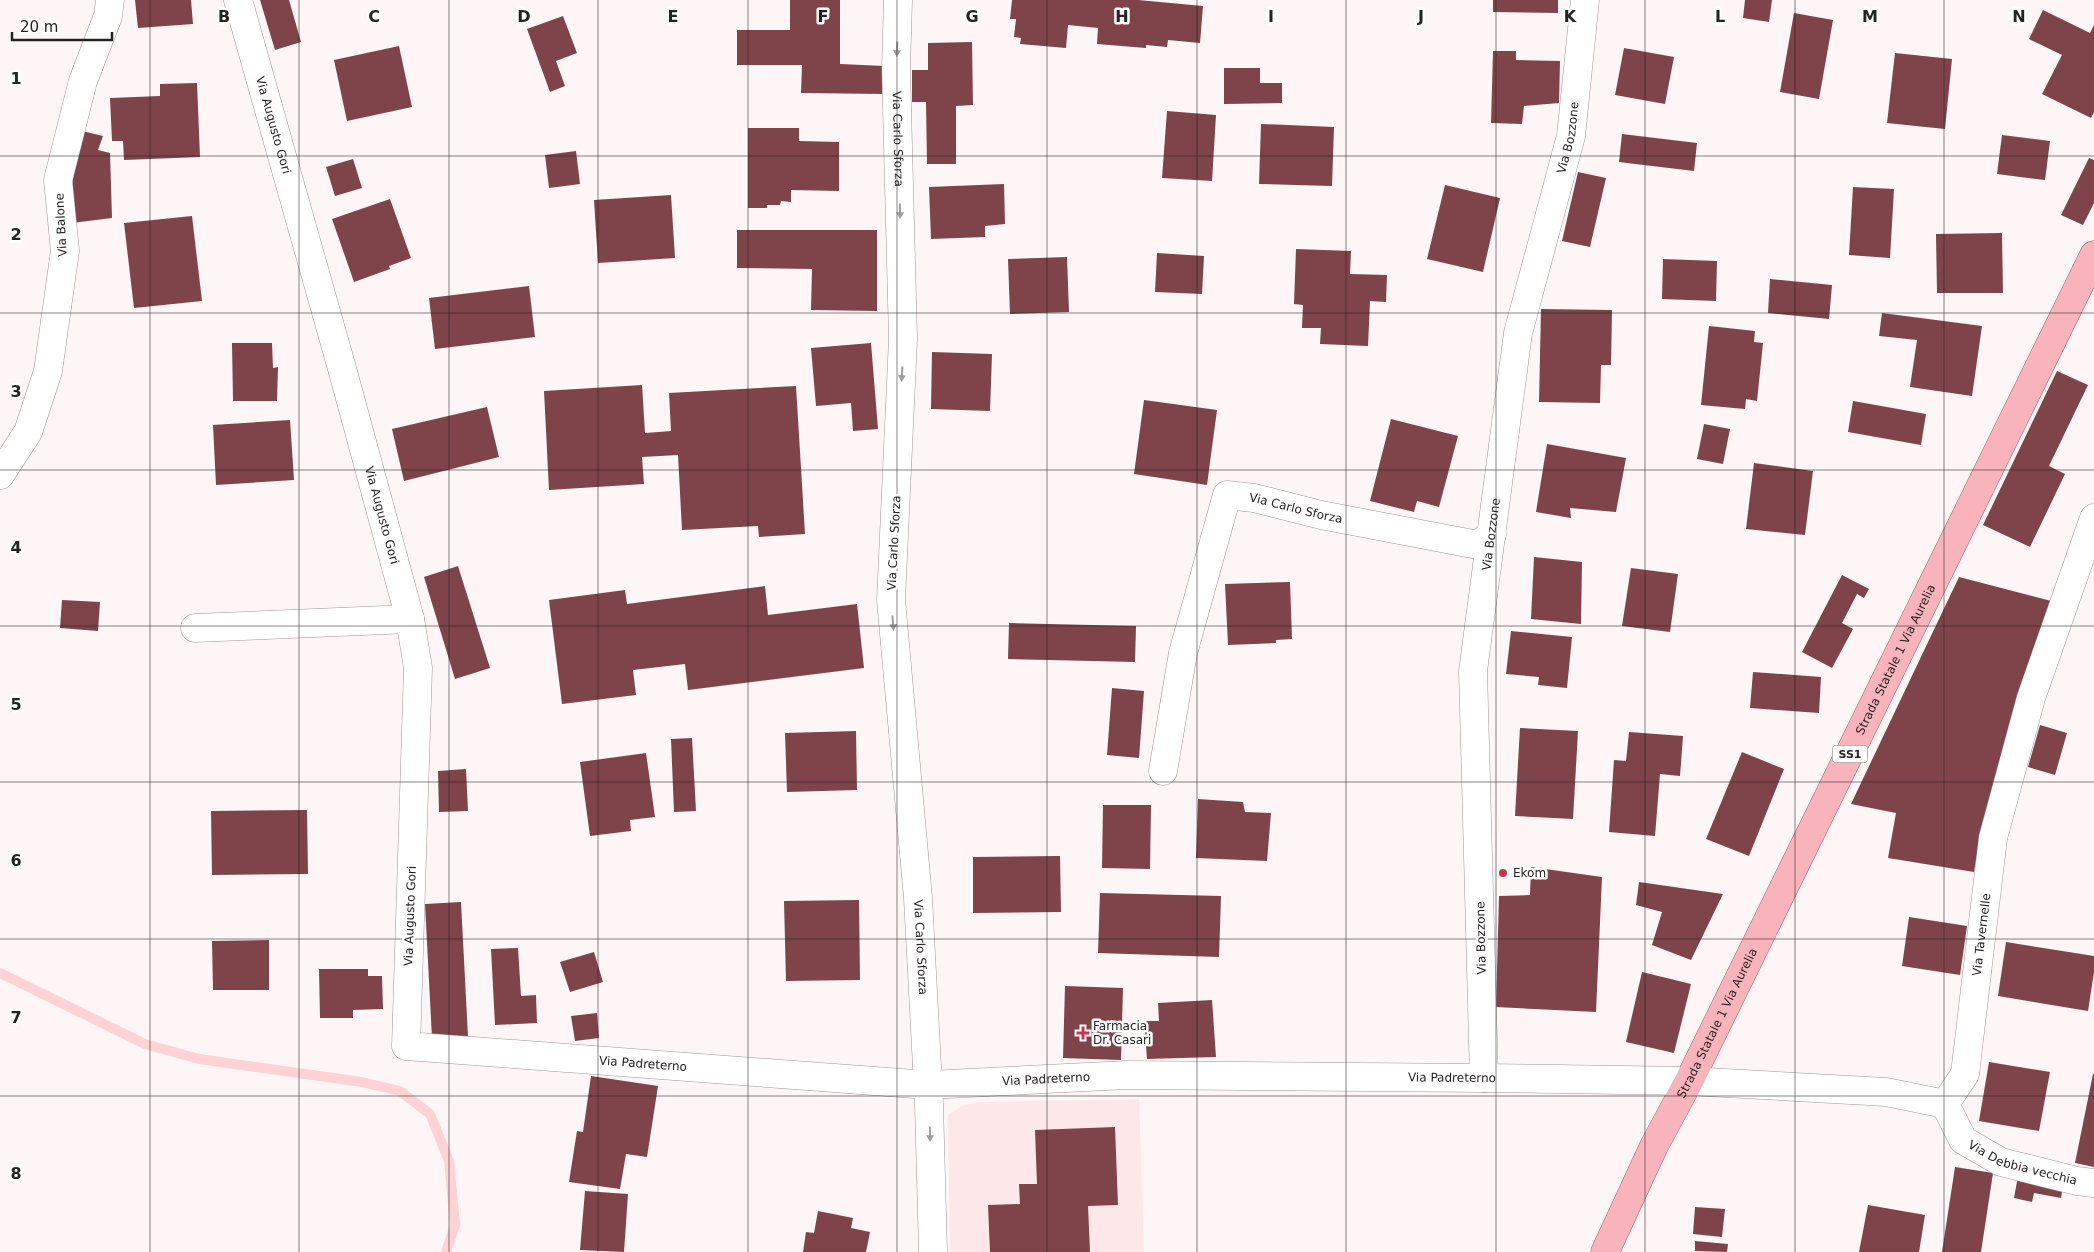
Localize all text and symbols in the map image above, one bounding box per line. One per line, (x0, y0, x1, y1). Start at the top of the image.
text: B (218, 7, 230, 26)
text: C (368, 7, 380, 26)
text: D (517, 7, 531, 26)
text: E (668, 7, 678, 26)
text: F (818, 7, 828, 26)
text: G (965, 7, 979, 26)
text: H (1115, 7, 1129, 26)
text: I (1268, 7, 1274, 26)
text: J (1417, 7, 1424, 26)
text: K (1564, 7, 1577, 26)
text: L (1715, 7, 1725, 26)
text: M (1862, 7, 1878, 26)
text: N (2012, 7, 2026, 26)
scale bar (12, 10, 112, 42)
text: 20 m (20, 18, 58, 36)
one-way arrow (893, 41, 901, 57)
text: 1 (10, 69, 22, 88)
street label: Via Augusto Gori (253, 75, 294, 175)
street label: Via Carlo Sforza (890, 91, 906, 187)
street label: Via Bozzone (1554, 101, 1581, 175)
street label: Via Balone (52, 193, 70, 257)
one-way arrow (896, 203, 904, 219)
text: 2 (10, 225, 22, 244)
one-way arrow (897, 366, 905, 382)
text: 3 (10, 382, 22, 401)
street label: Via Augusto Gori (362, 465, 402, 566)
street label: Via Carlo Sforza (1249, 491, 1344, 526)
street label: Via Carlo Sforza (885, 495, 903, 591)
street label: Via Bozzone (1479, 497, 1503, 571)
text: 4 (10, 538, 22, 557)
street label: Strada Statale 1 Via Aurelia (1853, 582, 1938, 737)
one-way arrow (890, 616, 898, 632)
text: 5 (10, 695, 22, 714)
road number: SS1 (1832, 746, 1868, 762)
text: 6 (10, 851, 22, 870)
street label: Via Augusto Gori (401, 866, 419, 966)
place label: Ekom (1513, 866, 1546, 880)
marker: Ekom (1497, 867, 1509, 879)
street label: Via Tavernelle (1970, 892, 1993, 977)
street label: Via Carlo Sforza (911, 899, 930, 995)
street label: Via Bozzone (1473, 901, 1489, 975)
street label: Strada Statale 1 Via Aurelia (1674, 946, 1760, 1101)
text: 7 (10, 1008, 22, 1027)
place label: Farmacia Dr. Casari (1093, 1019, 1151, 1047)
marker: Farmacia Dr. Casari (1077, 1027, 1089, 1039)
street label: Via Padreterno (599, 1053, 687, 1074)
street label: Via Padreterno (1002, 1070, 1090, 1088)
street label: Via Padreterno (1408, 1070, 1496, 1085)
one-way arrow (926, 1126, 934, 1142)
street label: Via Debbia vecchia (1966, 1138, 2079, 1188)
text: 8 (10, 1164, 22, 1183)

